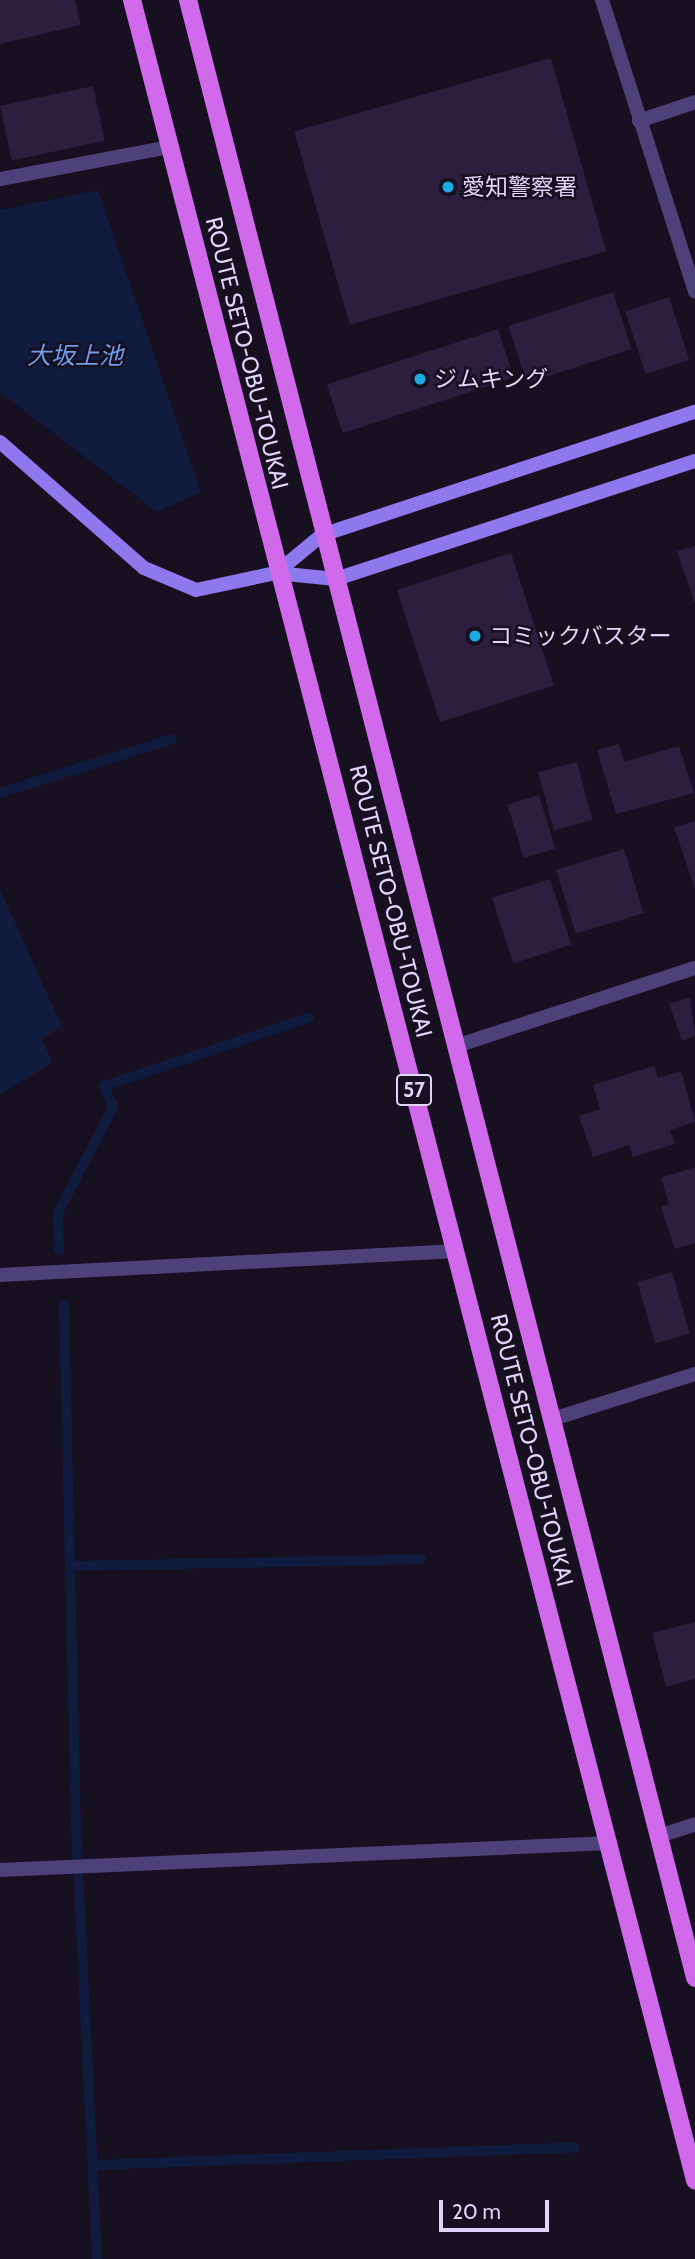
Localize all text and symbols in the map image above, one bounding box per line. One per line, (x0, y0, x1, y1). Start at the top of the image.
place label: 愛知警察署 (462, 173, 577, 201)
marker: 愛知警察署 (440, 179, 456, 195)
street label: ROUTE SETO-OBU-TOUKAI (200, 214, 294, 492)
water label: 大坂上池 (27, 342, 123, 370)
place label: ジムキング (434, 365, 549, 393)
marker: ジムキング (412, 371, 428, 387)
place label: コミックバスター (489, 622, 673, 650)
marker: コミックバスター (467, 628, 483, 644)
street label: ROUTE SETO-OBU-TOUKAI (344, 762, 438, 1040)
road number: 57 (395, 1072, 433, 1108)
street label: ROUTE SETO-OBU-TOUKAI (485, 1311, 579, 1589)
scale bar (443, 2186, 553, 2230)
text: 20 m (452, 2199, 501, 2224)

